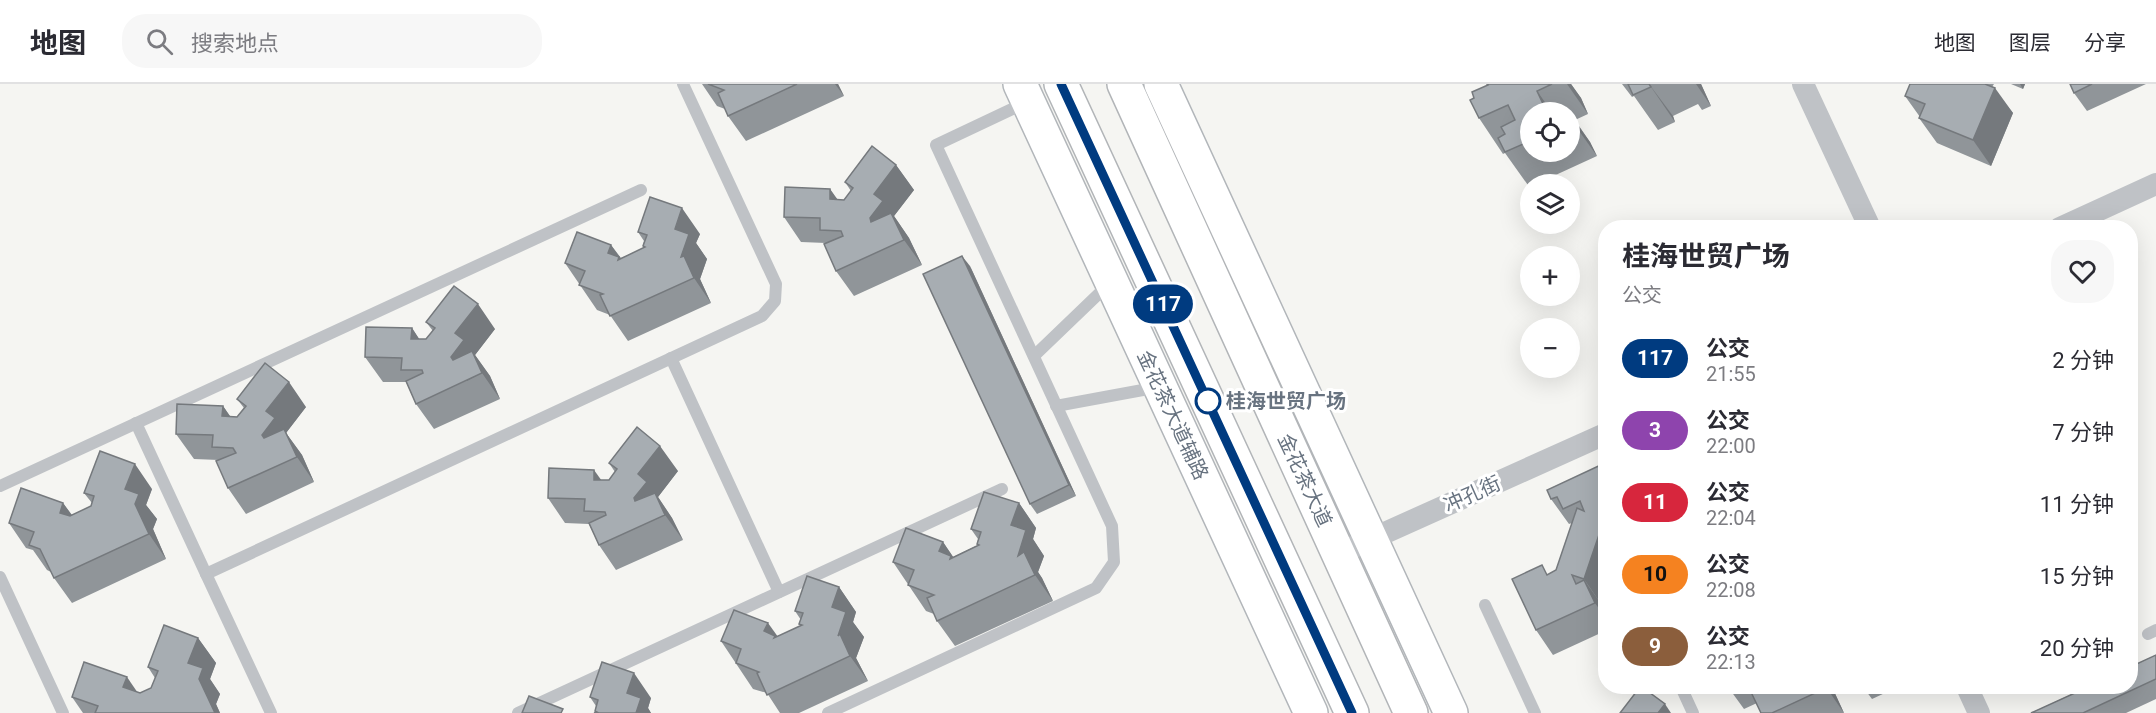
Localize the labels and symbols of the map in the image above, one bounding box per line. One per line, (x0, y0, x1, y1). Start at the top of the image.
line badge: 117 (1128, 284, 1198, 324)
street label: 金花茶大道辅路 (1133, 346, 1213, 484)
marker: 桂海世贸广场 (1195, 388, 1221, 414)
place label: 桂海世贸广场 (1226, 389, 1346, 413)
street label: 金花茶大道 (1273, 430, 1337, 530)
street label: 冲孔街 (1440, 471, 1504, 517)

